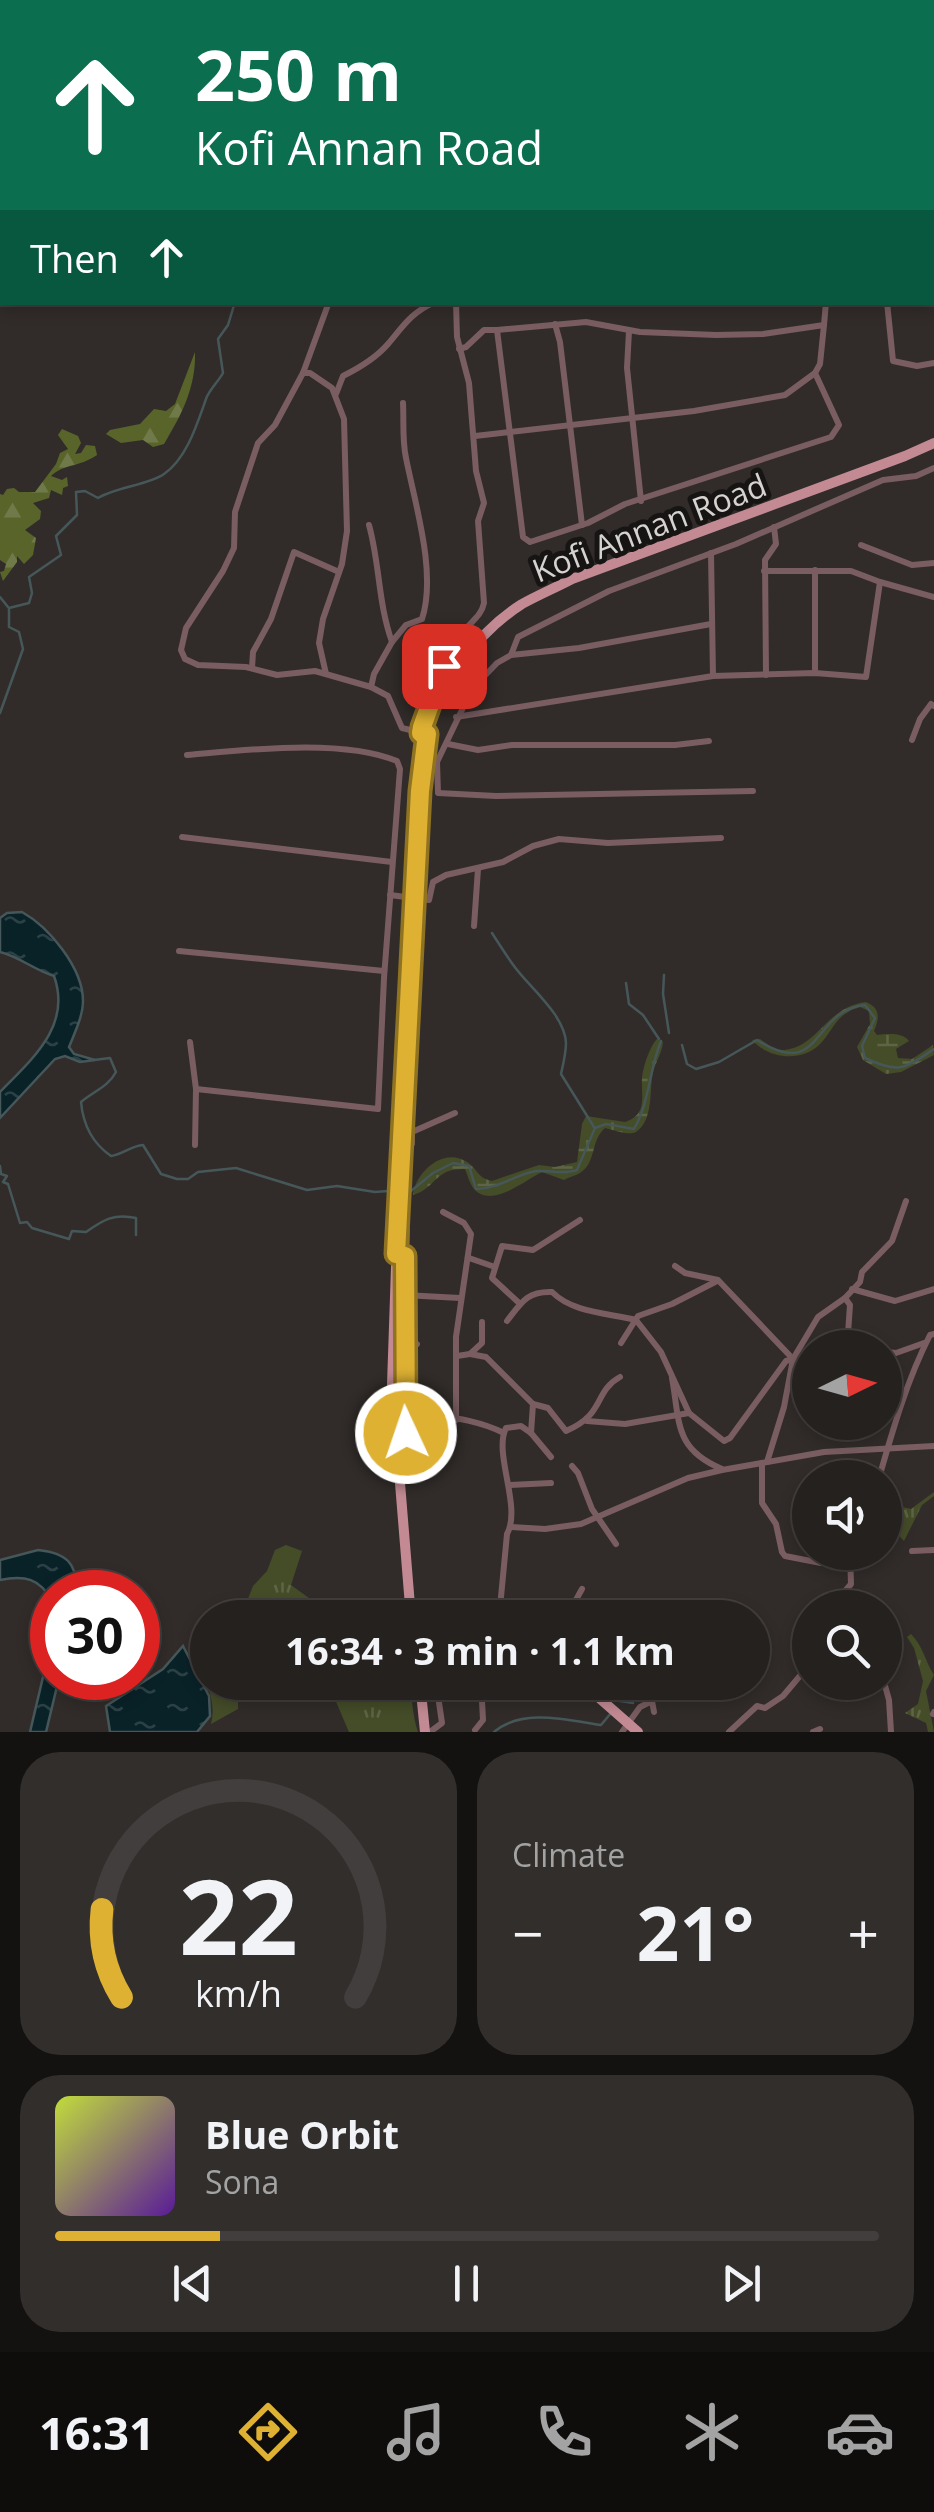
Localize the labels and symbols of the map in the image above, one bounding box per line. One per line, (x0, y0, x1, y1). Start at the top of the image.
street label: Kofi Annan Road (526, 463, 772, 591)
pin (402, 624, 487, 709)
north arrow (792, 1330, 902, 1440)
position arrow (354, 1381, 458, 1485)
speed limit sign: 30 (30, 1570, 160, 1700)

